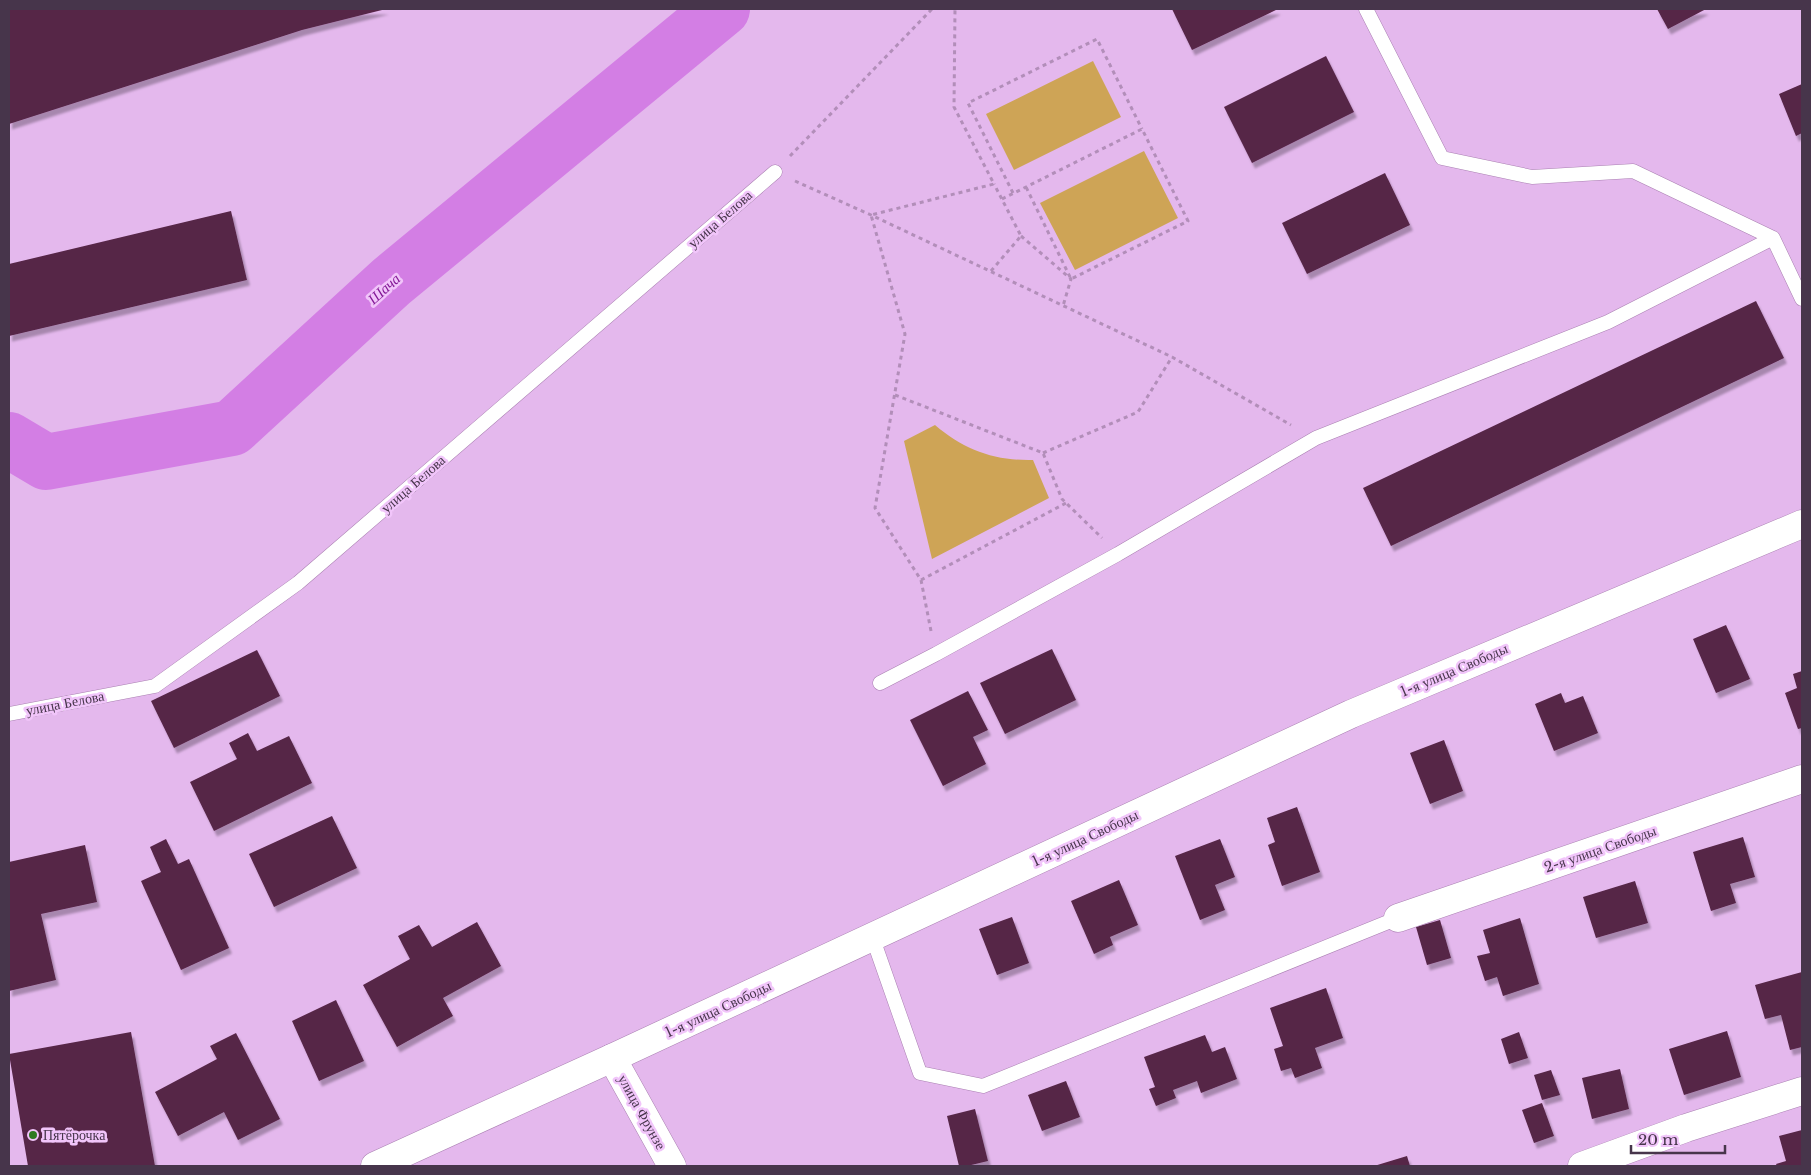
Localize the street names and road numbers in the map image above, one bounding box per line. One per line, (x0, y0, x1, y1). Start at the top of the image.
street label: улица Белова (684, 186, 756, 252)
street label: улица Белова (377, 451, 449, 517)
street label: 1-я улица Свободы (1398, 639, 1511, 701)
street label: улица Белова (24, 686, 106, 719)
street label: 1-я улица Свободы (1029, 805, 1141, 870)
street label: 2-я улица Свободы (1542, 821, 1659, 877)
street label: 1-я улица Свободы (662, 976, 774, 1041)
street label: улица Фрунзе (614, 1071, 670, 1153)

